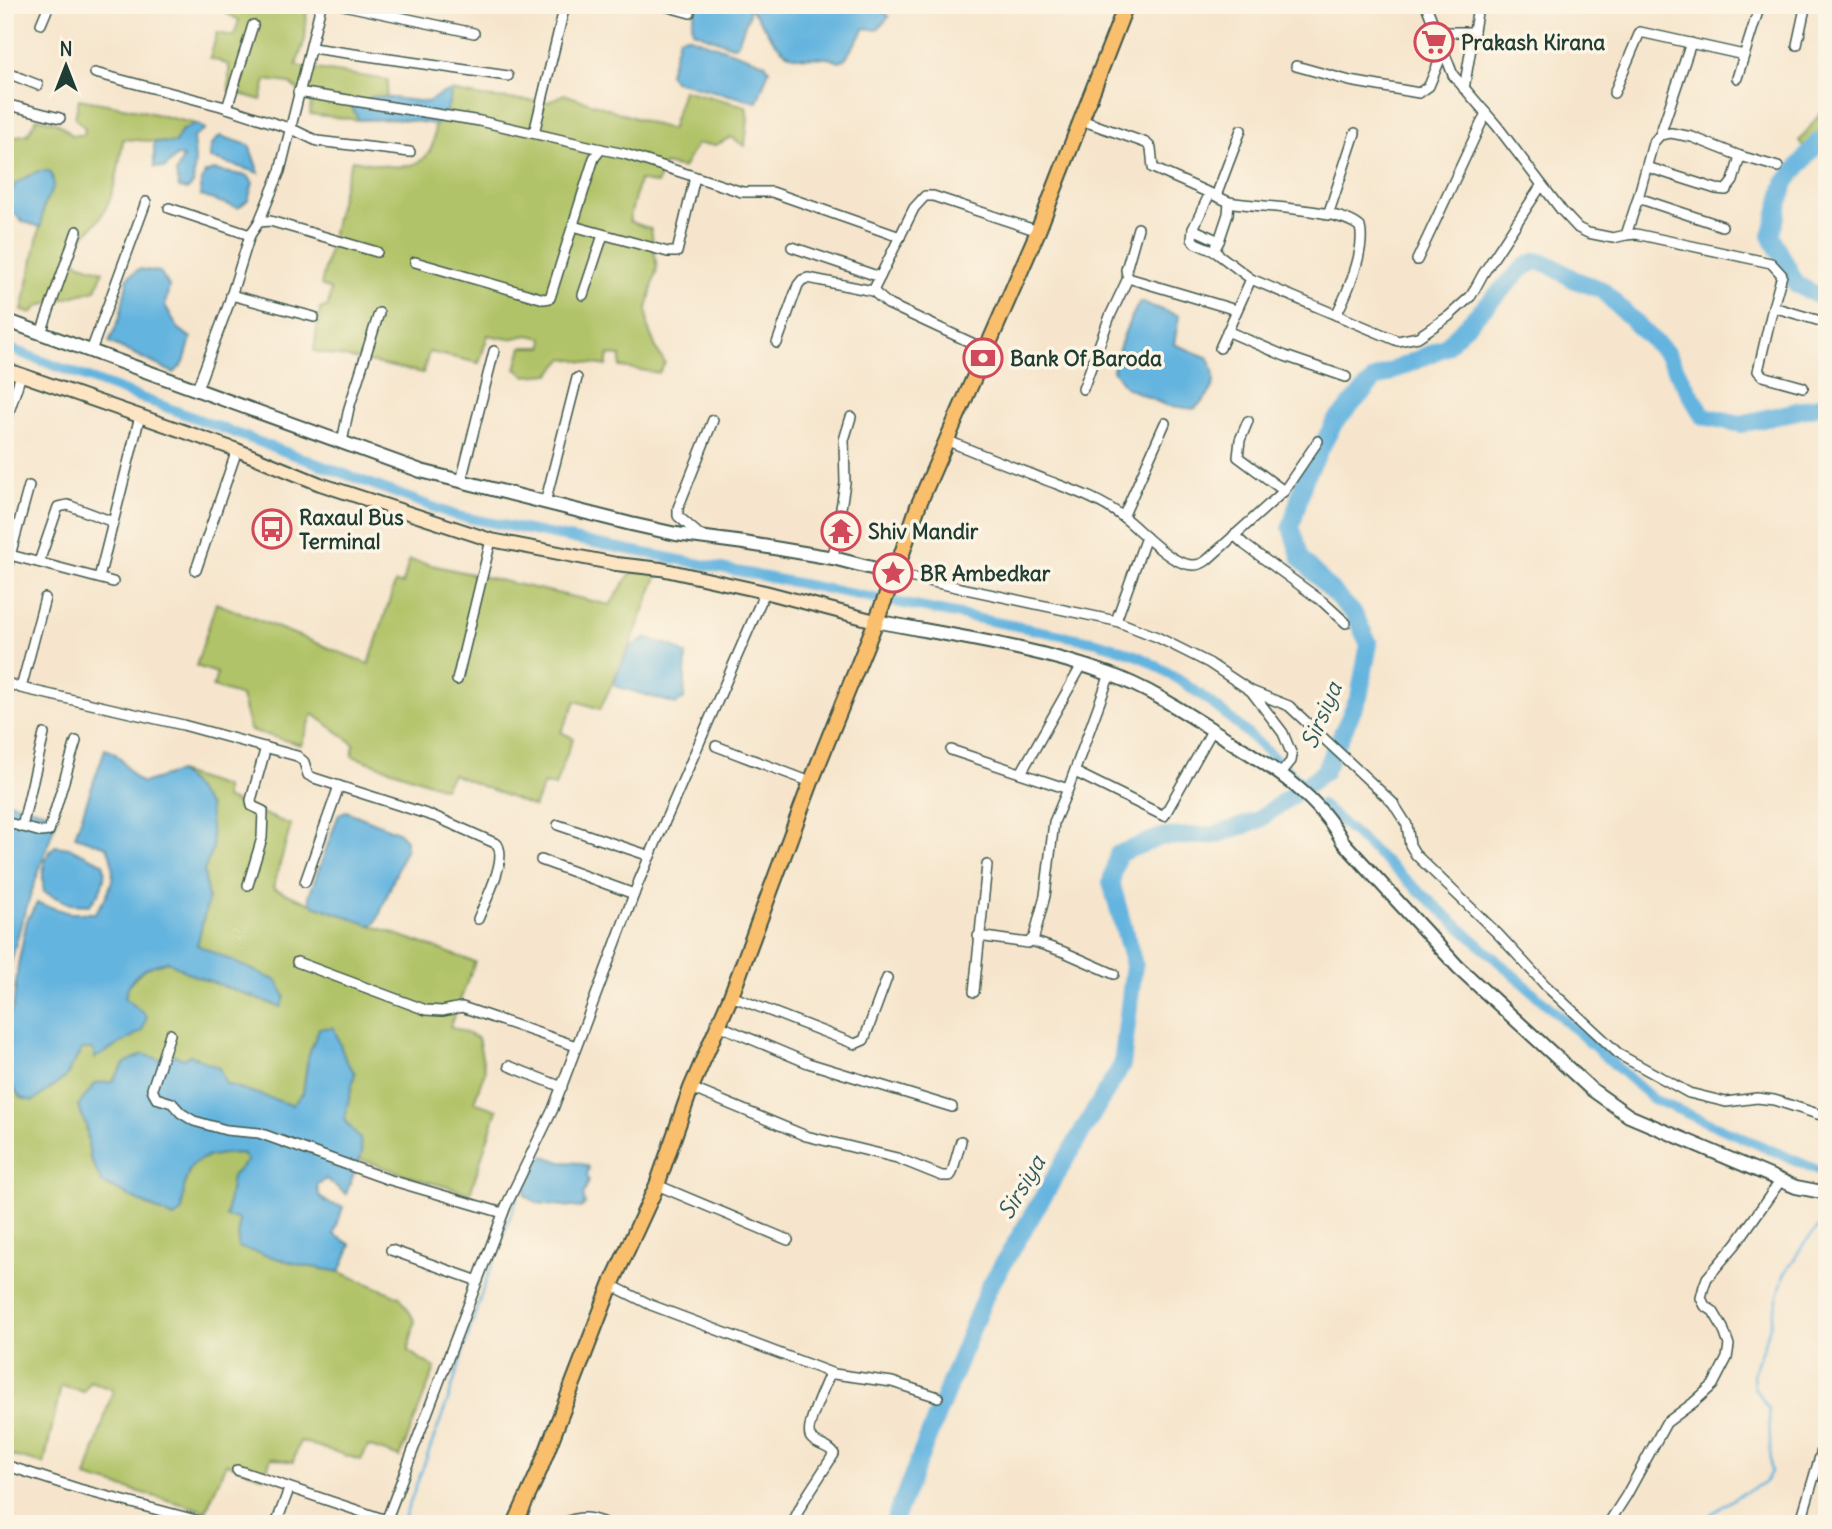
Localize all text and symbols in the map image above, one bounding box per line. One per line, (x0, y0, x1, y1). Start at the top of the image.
supermarket icon: Prakash Kirana (1413, 21, 1455, 63)
place label: Prakash Kirana (1461, 29, 1605, 56)
north arrow (32, 32, 102, 102)
text: N (59, 37, 73, 61)
bank icon: Bank Of Baroda (962, 337, 1004, 379)
place label: Bank Of Baroda (1010, 345, 1162, 372)
place label: Raxaul Bus Terminal (299, 504, 404, 555)
bus stop icon: Raxaul Bus Terminal (251, 508, 293, 550)
temple icon: Shiv Mandir (820, 510, 862, 552)
place label: Shiv Mandir (868, 518, 979, 545)
place icon: BR Ambedkar (872, 552, 914, 594)
place label: BR Ambedkar (920, 560, 1051, 587)
water label: Sirsiya (1294, 676, 1349, 752)
water label: Sirsiya (991, 1148, 1052, 1224)

